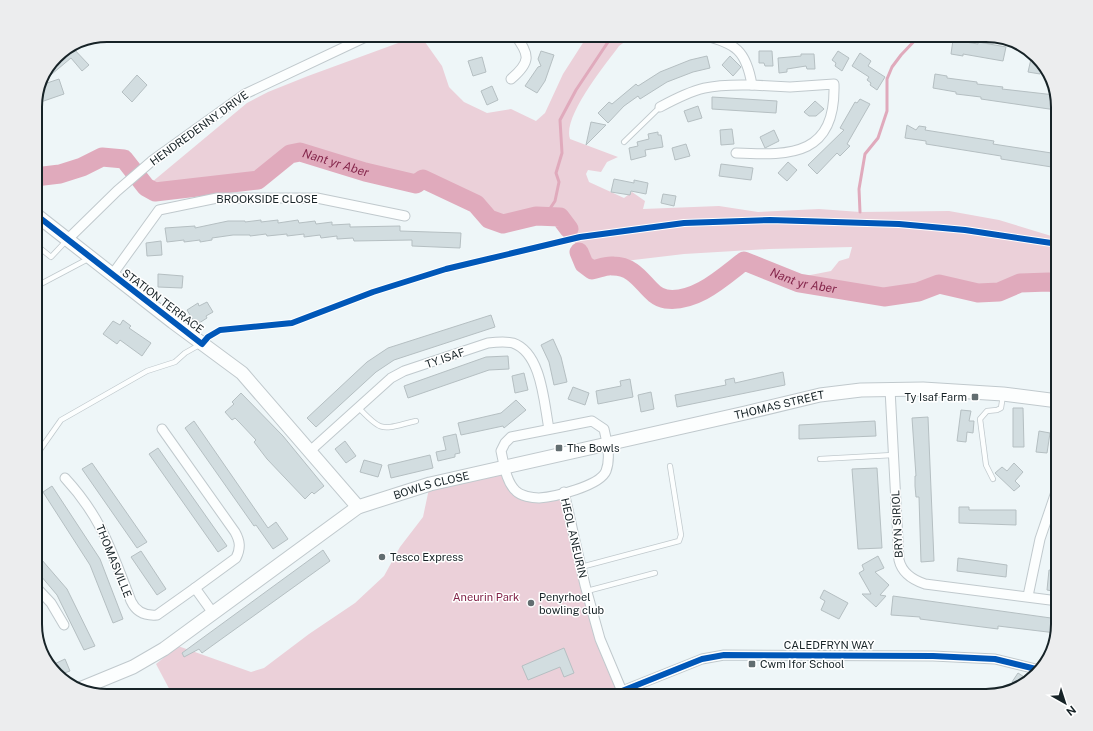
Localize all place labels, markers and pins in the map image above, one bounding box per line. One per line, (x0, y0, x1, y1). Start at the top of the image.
place label: Ty Isaf Farm (904, 391, 967, 403)
marker: Ty Isaf Farm (970, 392, 980, 402)
place label: The Bowls (567, 442, 620, 454)
marker: The Bowls (554, 443, 564, 453)
place label: Tesco Express (390, 551, 464, 563)
marker: Tesco Express (377, 552, 387, 562)
place label: Penyrhoel bowling club (539, 591, 605, 616)
marker: Penyrhoel bowling club (526, 598, 536, 608)
place label: Cwm Ifor School (760, 658, 844, 670)
marker: Cwm Ifor School (747, 659, 757, 669)

